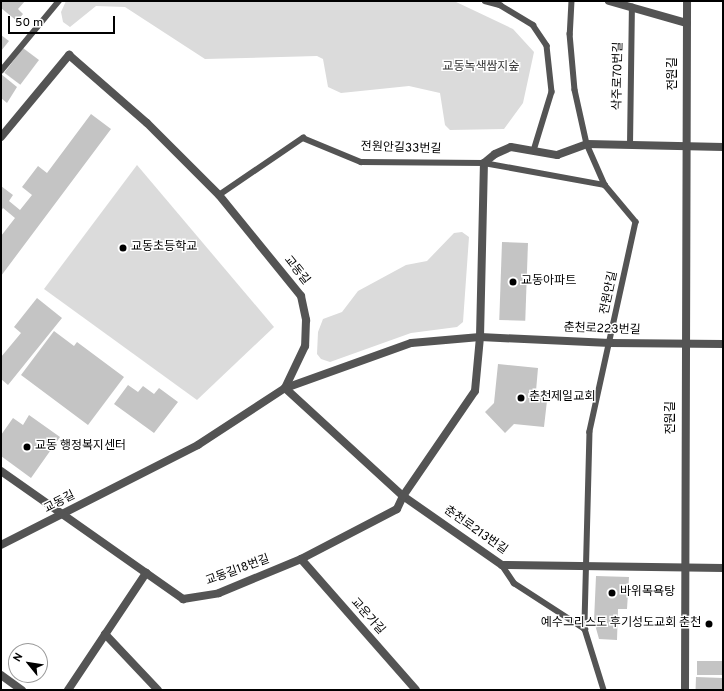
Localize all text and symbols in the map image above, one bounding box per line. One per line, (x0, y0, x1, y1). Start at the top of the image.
scale bar (10, 8, 117, 34)
text: 50 m (15, 15, 43, 31)
street label: 삭주로70번길 (611, 41, 627, 111)
street label: 전원길 (667, 57, 681, 91)
park label: 교동녹색쌈지숲 (442, 61, 520, 75)
street label: 전원안길33번길 (360, 140, 442, 158)
place label: 교동초등학교 (131, 241, 197, 255)
marker: 교동초등학교 (118, 243, 128, 253)
street label: 교동길 (280, 254, 312, 288)
street label: 전원안길 (598, 270, 622, 316)
place label: 교동아파트 (521, 275, 576, 289)
marker: 교동아파트 (508, 277, 518, 287)
street label: 춘천로223번길 (563, 321, 641, 339)
place label: 춘천제일교회 (529, 391, 595, 405)
marker: 춘천제일교회 (516, 393, 526, 403)
street label: 전원길 (665, 401, 679, 435)
place label: 교동 행정복지센터 (35, 440, 126, 454)
marker: 교동 행정복지센터 (22, 442, 32, 452)
street label: 교동길 (42, 489, 78, 517)
street label: 춘천로213번길 (440, 504, 510, 558)
street label: 교동길18번길 (204, 553, 272, 589)
place label: 바위목욕탕 (620, 586, 675, 600)
marker: 바위목욕탕 (607, 588, 617, 598)
street label: 교운가길 (347, 596, 387, 638)
place label: 예수그리스도 후기성도교회 춘천 (541, 617, 701, 631)
marker: 예수그리스도 후기성도교회 춘천 (704, 619, 714, 629)
north arrow (8, 643, 48, 683)
text: N (10, 651, 27, 664)

